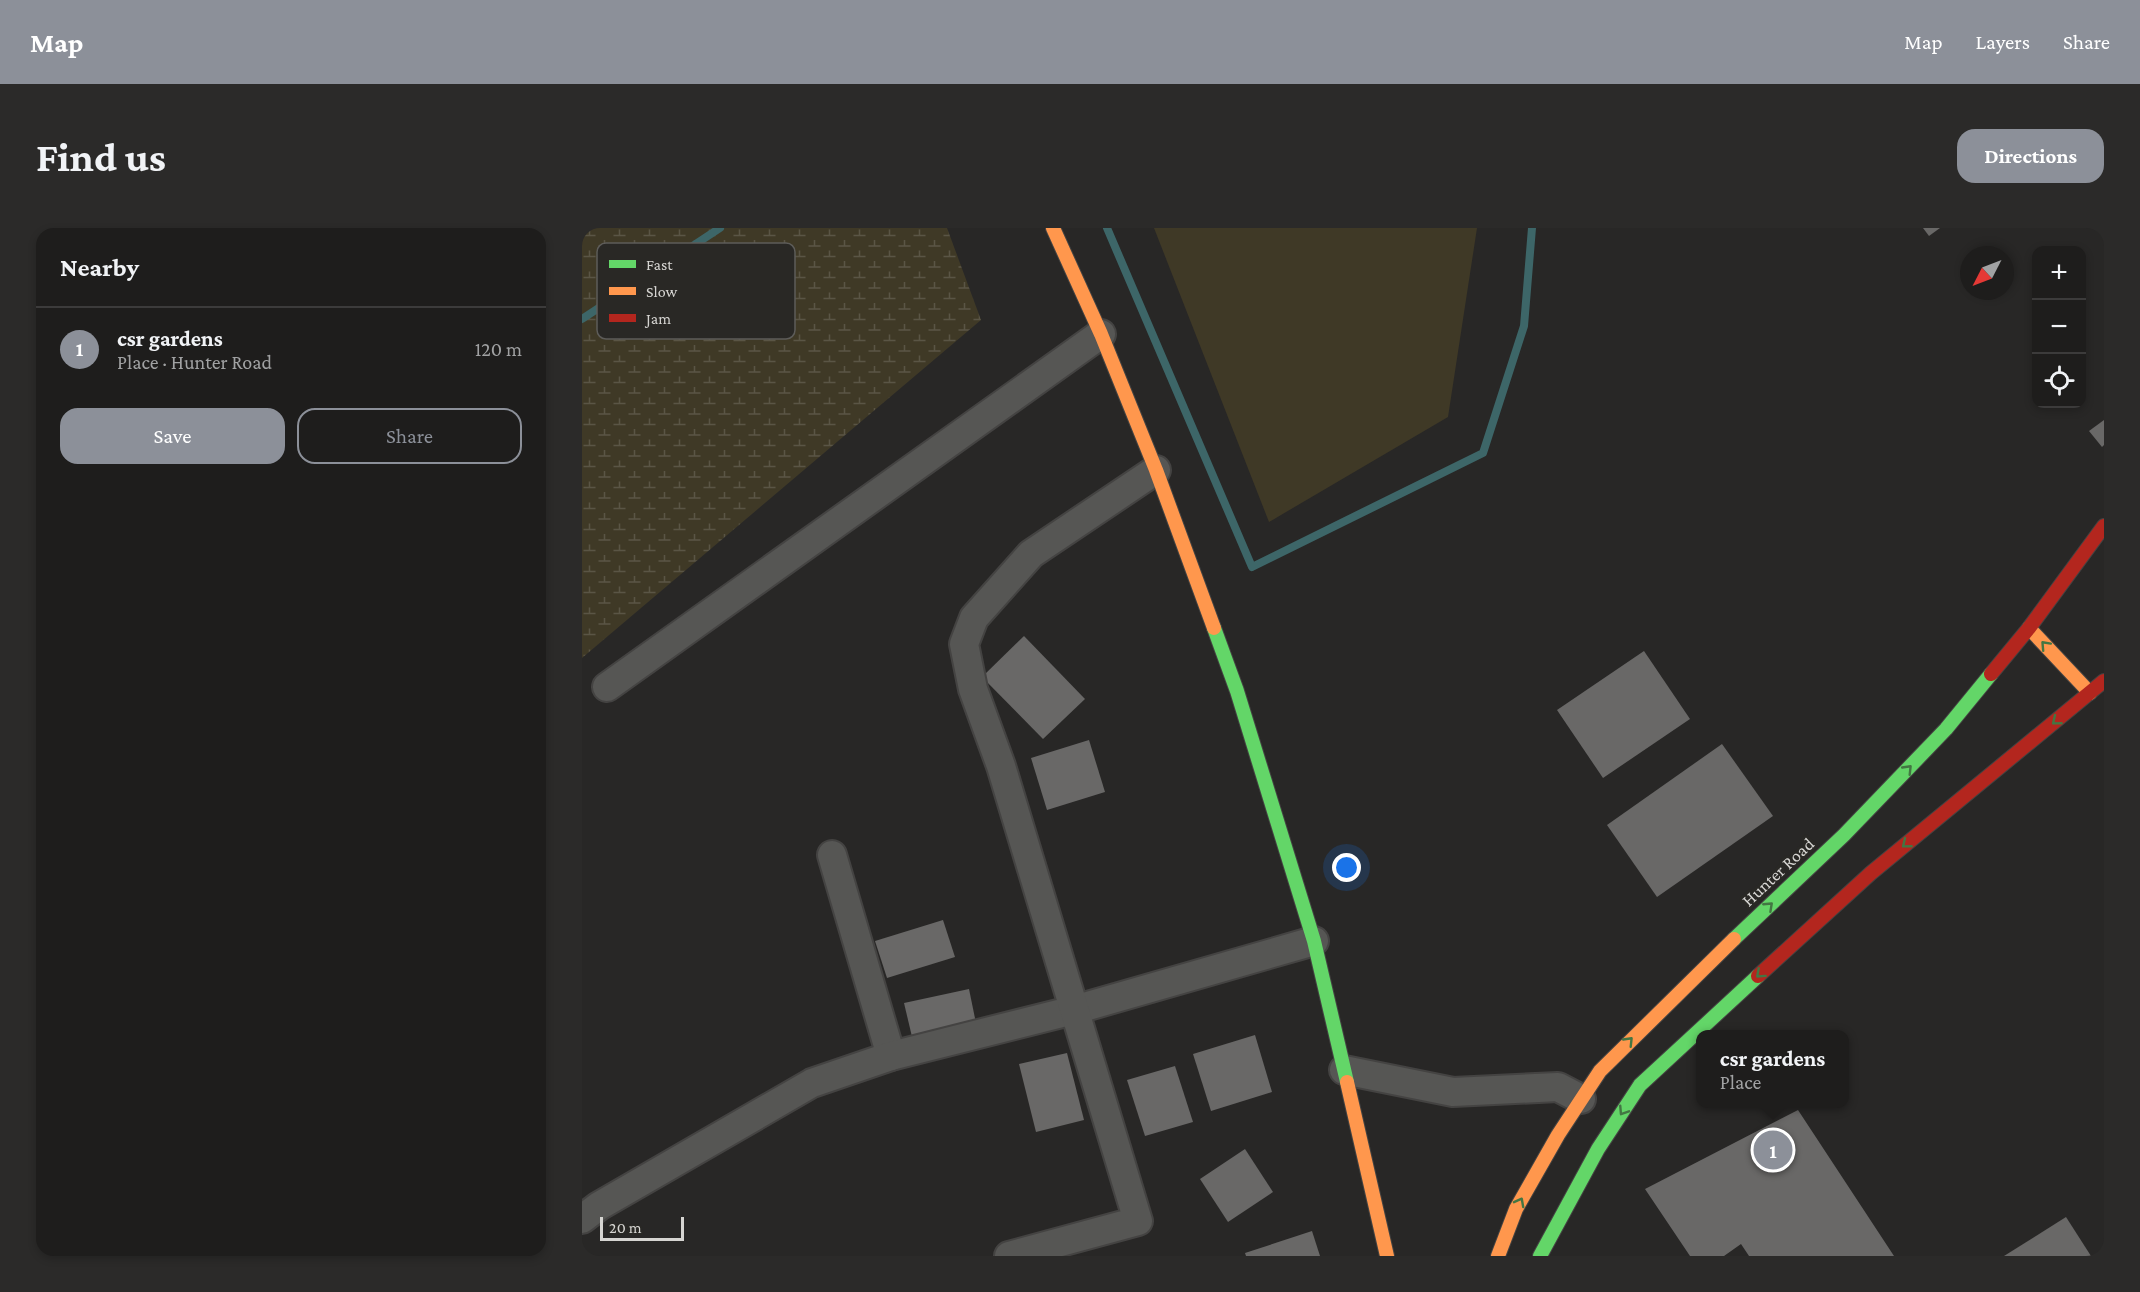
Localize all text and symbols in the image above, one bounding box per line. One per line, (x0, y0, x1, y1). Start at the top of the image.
text: Map (30, 27, 83, 58)
text: Map (1904, 30, 1943, 54)
text: Layers (1976, 30, 2030, 54)
text: Share (2063, 30, 2110, 54)
button: Directions (1957, 129, 2104, 183)
text: Find us (36, 133, 166, 180)
legend (597, 243, 795, 339)
north arrow (1960, 246, 2014, 300)
map controls (2032, 246, 2086, 408)
button: + (2032, 246, 2086, 300)
text: Nearby (60, 253, 139, 282)
text: Fast (646, 256, 673, 273)
text: Slow (646, 283, 678, 300)
button: − (2032, 300, 2086, 354)
text: Jam (644, 310, 671, 328)
text: csr gardens (117, 326, 223, 351)
text: 1 (76, 338, 83, 360)
text: 120 m (475, 338, 522, 360)
text: Place · Hunter Road (117, 351, 272, 373)
button: locate (2032, 354, 2086, 408)
button: Save (60, 408, 285, 464)
button: Share (297, 408, 522, 464)
one-way arrow (2041, 641, 2052, 652)
one-way arrow (2052, 713, 2063, 724)
one-way arrow (1900, 765, 1911, 776)
street label: Hunter Road (1738, 833, 1818, 910)
one-way arrow (1902, 837, 1913, 848)
your location (1332, 853, 1361, 882)
one-way arrow (1762, 902, 1773, 913)
one-way arrow (1756, 967, 1767, 978)
popup (1696, 1030, 1849, 1108)
one-way arrow (1621, 1037, 1632, 1048)
text: csr gardens (1720, 1046, 1825, 1071)
text: Place (1720, 1071, 1761, 1093)
one-way arrow (1619, 1105, 1630, 1116)
pin: 1 (1754, 1128, 1792, 1172)
one-way arrow (1513, 1198, 1524, 1208)
scale bar (600, 1214, 684, 1242)
text: 20 m (609, 1219, 642, 1236)

